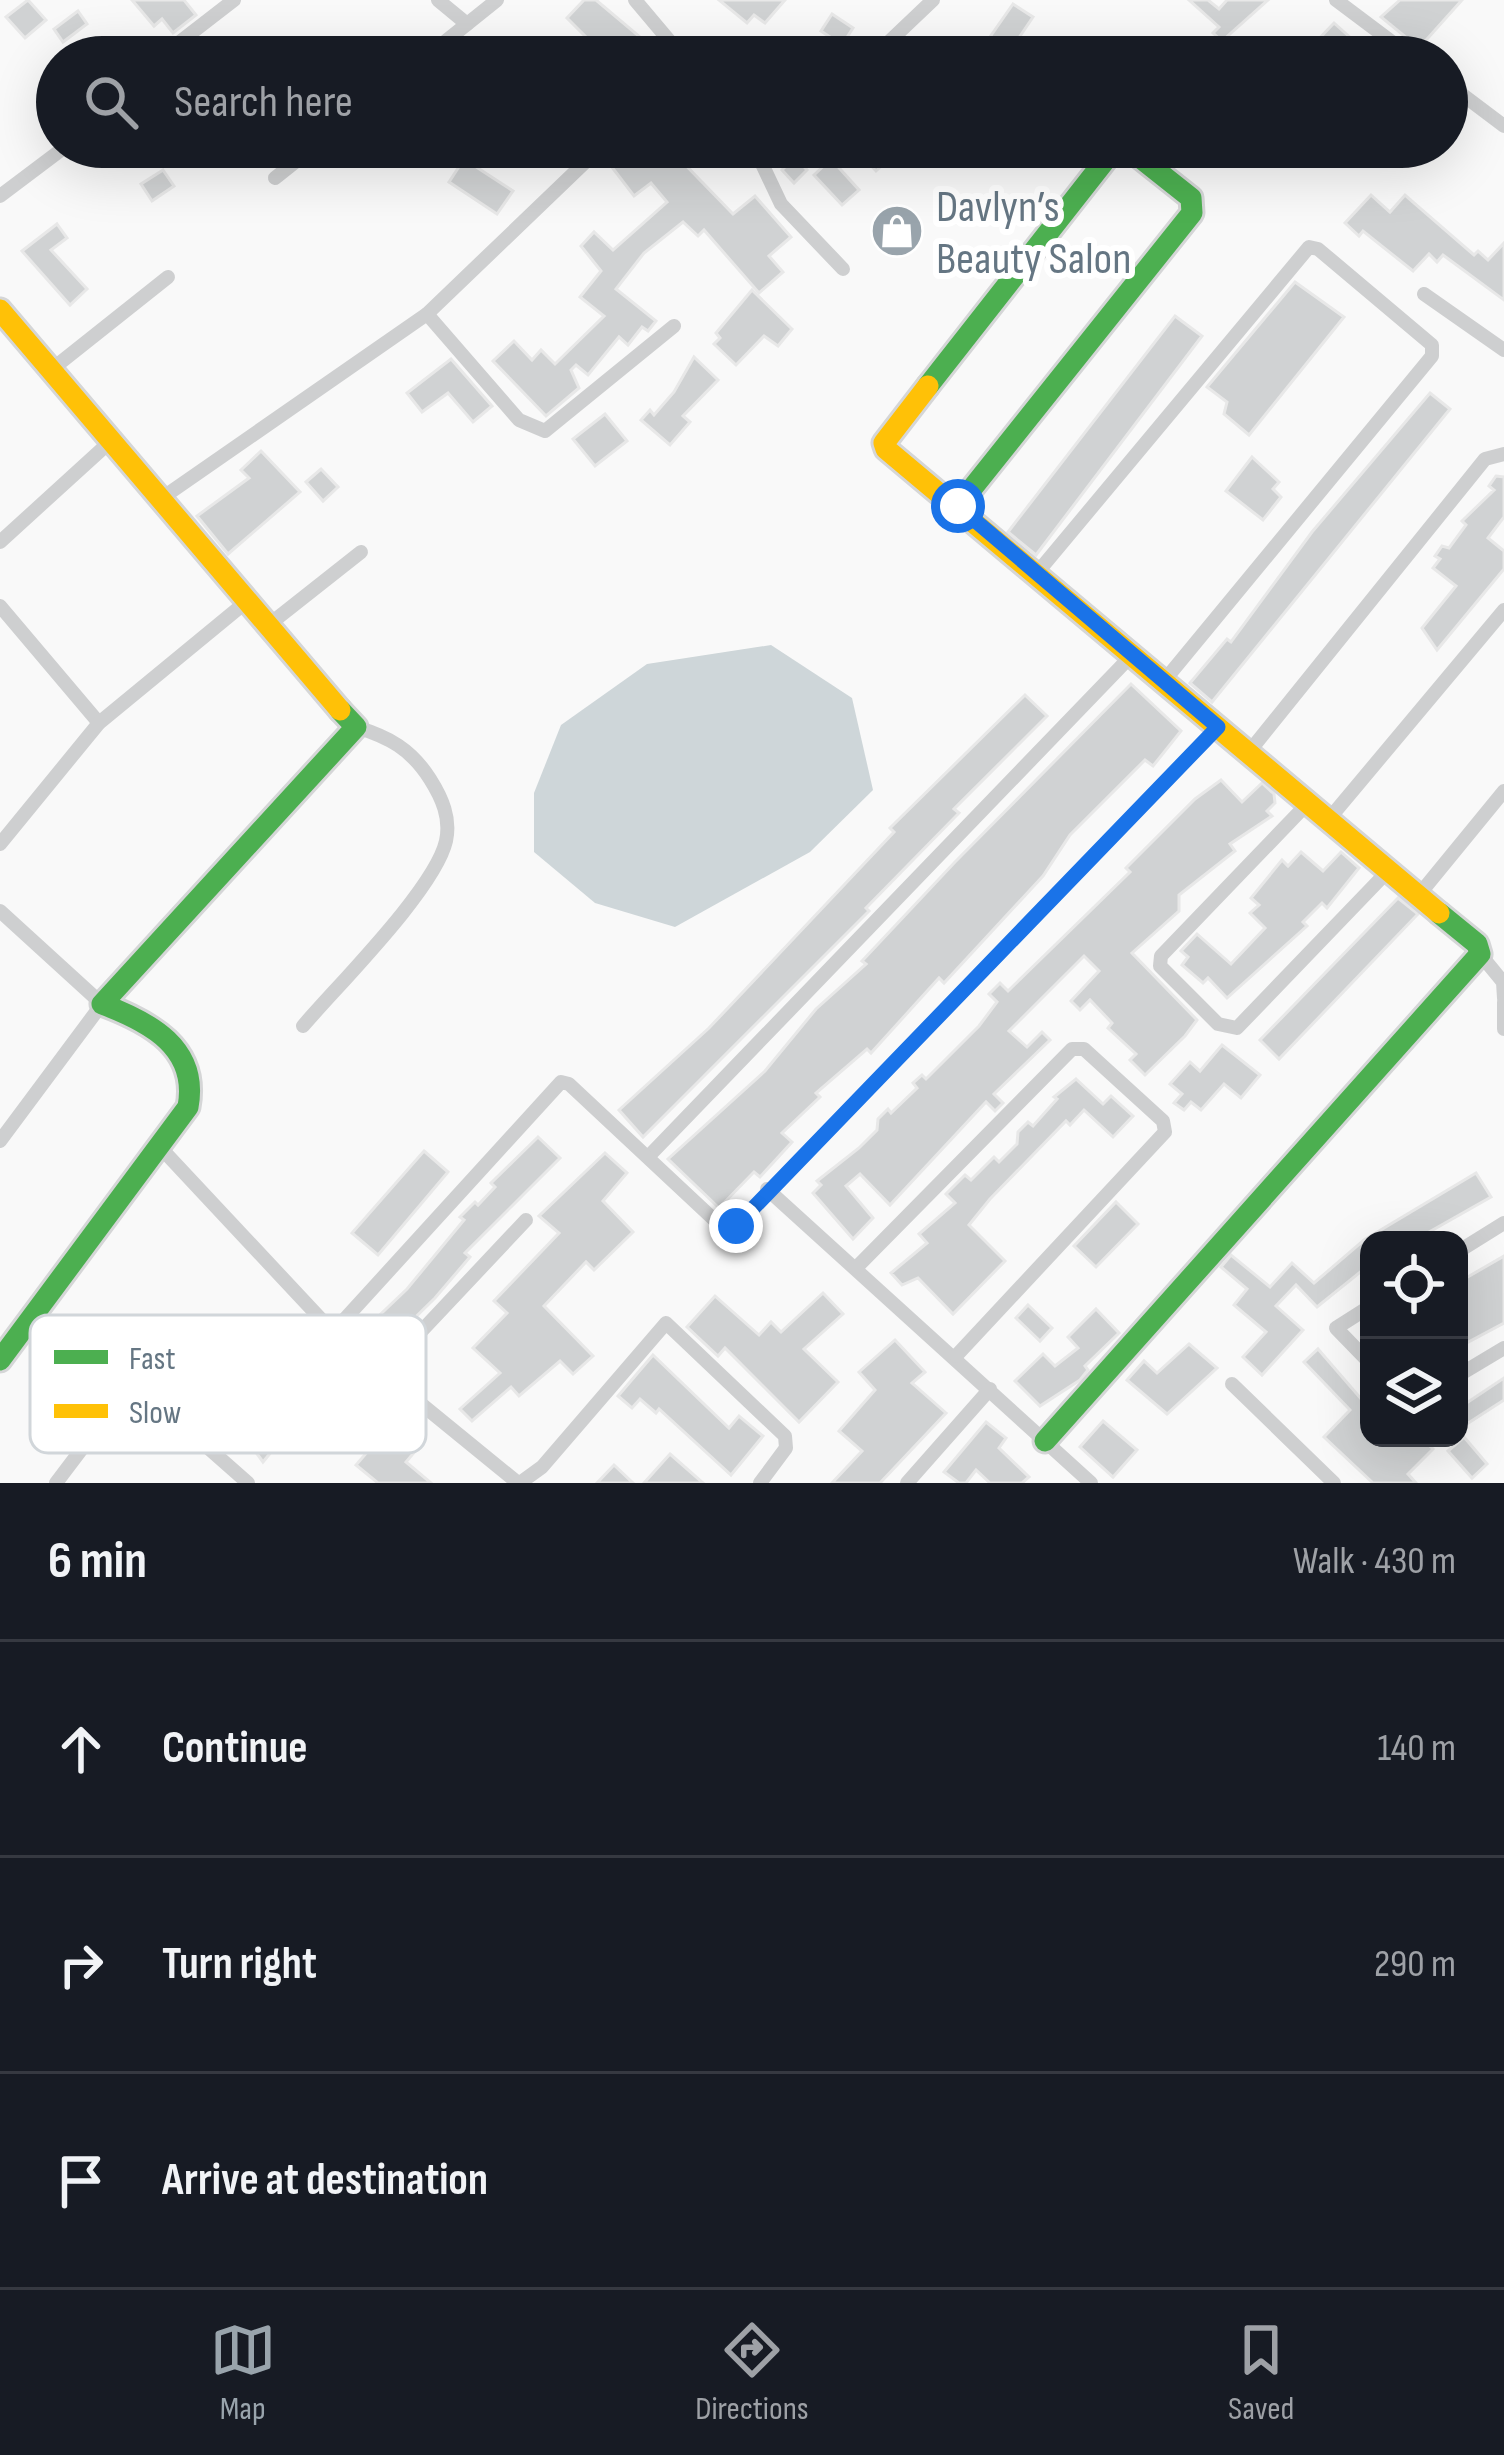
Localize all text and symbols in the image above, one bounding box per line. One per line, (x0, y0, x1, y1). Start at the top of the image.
search box (36, 36, 1468, 168)
icon: search (78, 69, 144, 135)
text: Search here (174, 75, 353, 130)
place label: Davlyn’s Beauty Salon (936, 180, 1131, 287)
shop icon: Davlyn’s Beauty Salon (869, 203, 925, 259)
route start (931, 479, 985, 533)
route end (709, 1199, 763, 1253)
map controls (1360, 1231, 1468, 1447)
button: locate (1360, 1231, 1468, 1339)
legend (30, 1315, 426, 1453)
text: Fast (129, 1339, 176, 1379)
button: layers (1360, 1339, 1468, 1447)
text: Slow (129, 1393, 181, 1433)
text: 6 min (48, 1531, 147, 1592)
text: Walk · 430 m (1293, 1538, 1456, 1585)
icon: ahead (48, 1716, 114, 1782)
text: Continue (162, 1721, 308, 1776)
text: 140 m (1377, 1725, 1456, 1772)
icon: right (48, 1932, 114, 1998)
text: Turn right (162, 1937, 317, 1992)
text: 290 m (1374, 1941, 1456, 1988)
icon: arrive (48, 2148, 114, 2214)
text: Arrive at destination (162, 2153, 488, 2208)
tab: Map (210, 2317, 276, 2429)
tab: Directions (695, 2317, 809, 2429)
tab: Saved (1228, 2317, 1294, 2429)

